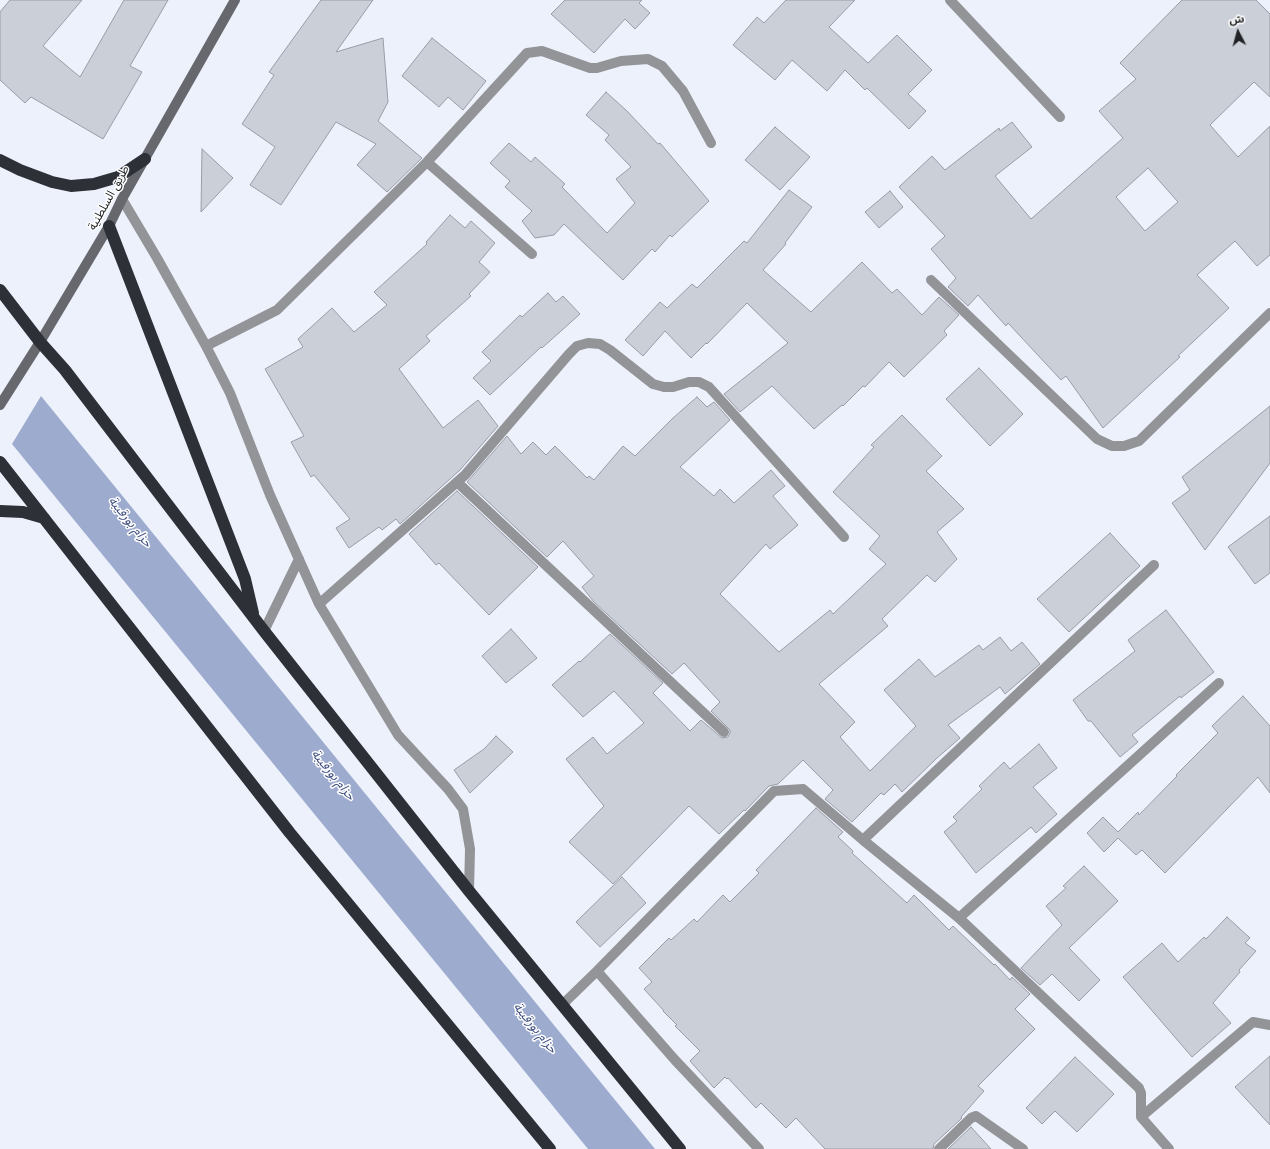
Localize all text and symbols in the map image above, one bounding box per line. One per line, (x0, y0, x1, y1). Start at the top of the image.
north arrow (1218, 12, 1258, 52)
text: ش (1229, 12, 1245, 27)
street label: طريق السلطنية (85, 163, 133, 233)
water label: حزام بورقيبة (105, 494, 155, 550)
water label: حزام بورقيبة (308, 747, 358, 803)
water label: حزام بورقيبة (510, 1000, 560, 1056)

